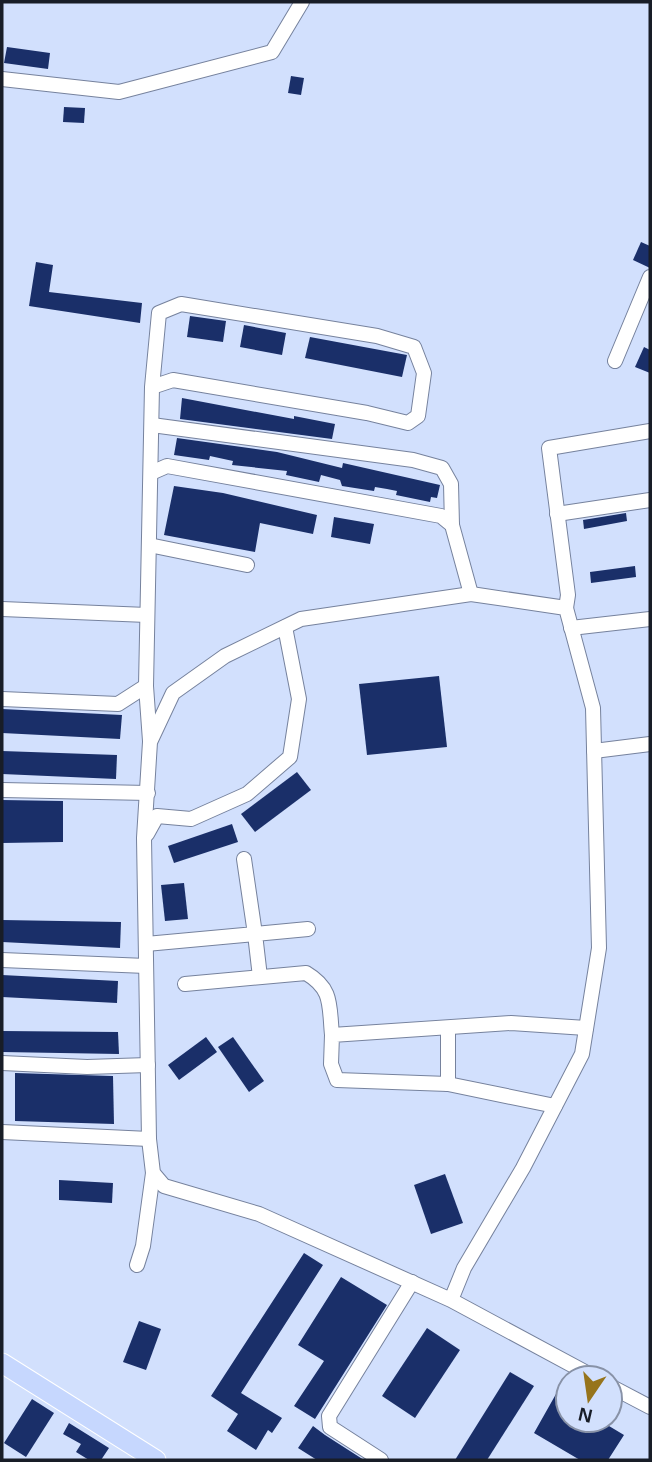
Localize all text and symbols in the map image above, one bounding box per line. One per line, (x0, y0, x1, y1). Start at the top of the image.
north arrow (554, 1364, 624, 1434)
text: N (576, 1403, 594, 1427)

